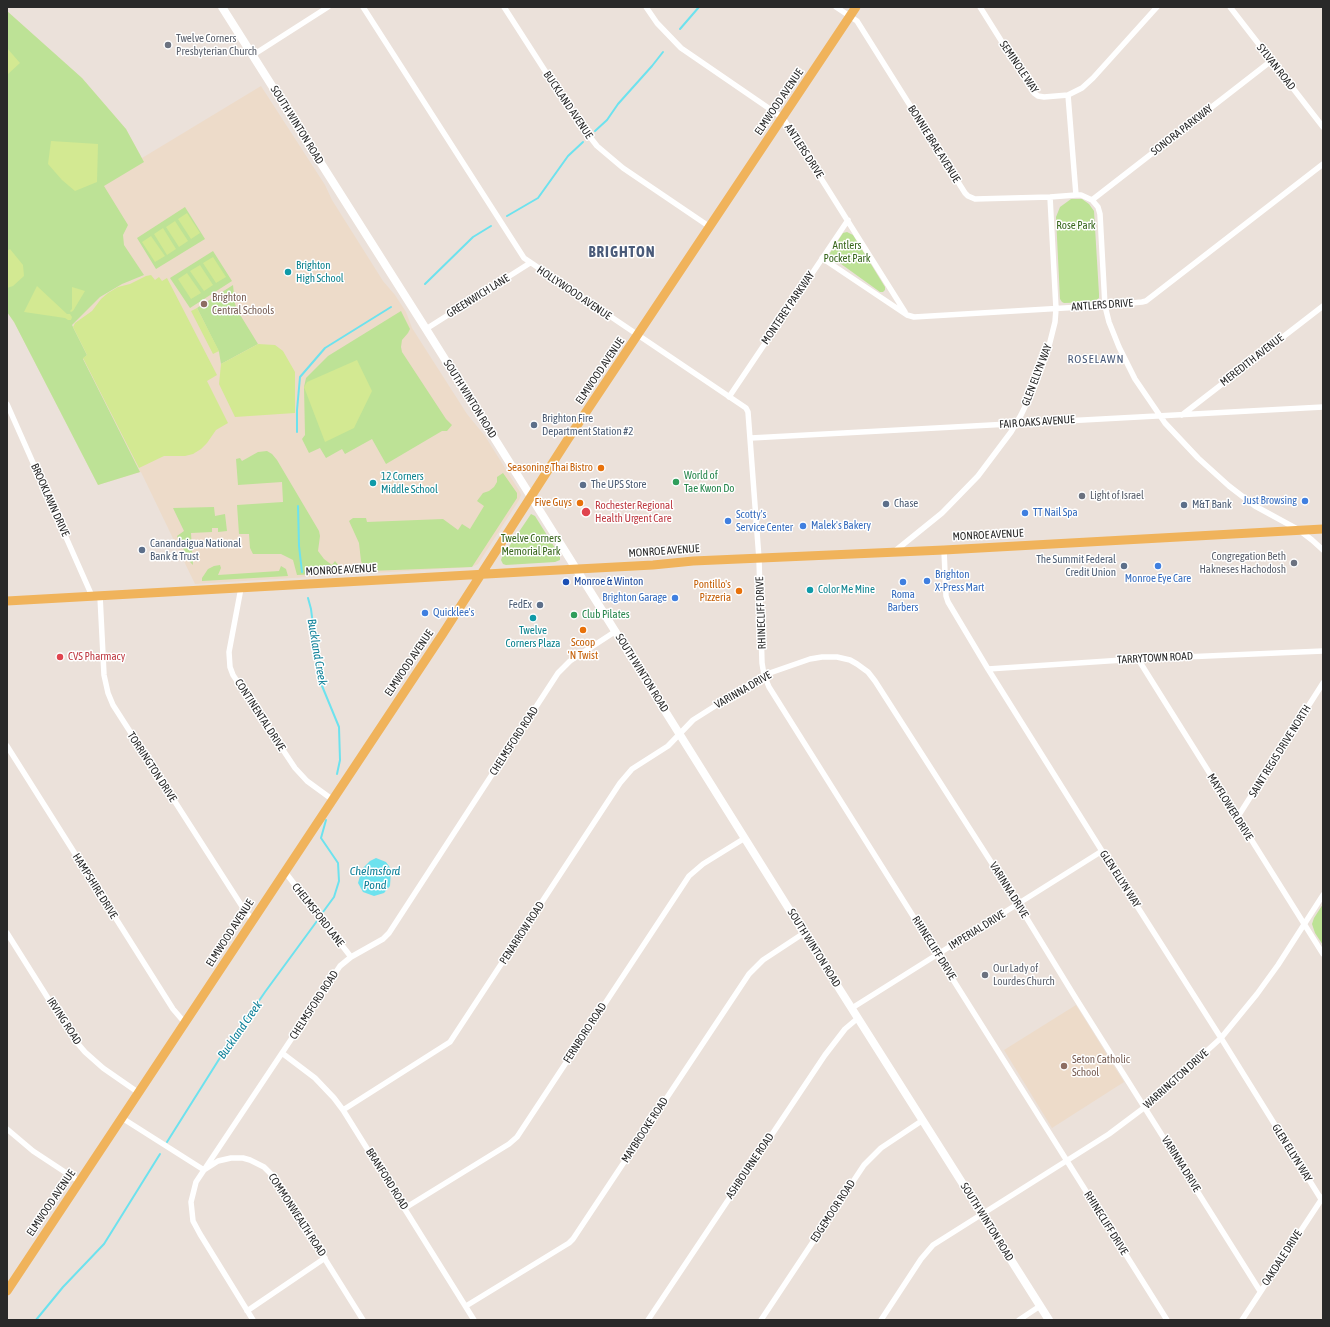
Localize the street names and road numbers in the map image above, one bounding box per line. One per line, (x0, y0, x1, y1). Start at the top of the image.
street label: SEMINOLE WAY (997, 38, 1041, 96)
street label: SYLVAN ROAD (1254, 41, 1298, 93)
street label: ELMWOOD AVENUE (752, 66, 806, 138)
street label: BUCKLAND AVENUE (541, 69, 595, 141)
street label: SOUTH WINTON ROAD (268, 83, 326, 167)
street label: SONORA PARKWAY (1148, 102, 1216, 158)
street label: BONNIE BRAE AVENUE (905, 103, 963, 185)
street label: ANTLERS DRIVE (782, 121, 826, 181)
street label: HOLLYWOOD AVENUE (534, 263, 614, 323)
street label: MONTEREY PARKWAY (759, 269, 817, 347)
street label: GREENWICH LANE (444, 271, 512, 321)
street label: ANTLERS DRIVE (1071, 296, 1133, 314)
street label: MEREDITH AVENUE (1218, 331, 1286, 389)
street label: ELMWOOD AVENUE (573, 335, 627, 407)
street label: GLEN ELLYN WAY (1019, 342, 1055, 408)
street label: SOUTH WINTON ROAD (441, 357, 499, 441)
street label: FAIR OAKS AVENUE (999, 413, 1075, 431)
street label: BROOKLAWN DRIVE (28, 461, 72, 539)
street label: MONROE AVENUE (952, 527, 1024, 543)
street label: MONROE AVENUE (628, 542, 700, 560)
street label: MONROE AVENUE (305, 562, 377, 578)
street label: RHINECLIFF DRIVE (753, 576, 769, 650)
street label: ELMWOOD AVENUE (382, 627, 436, 699)
street label: SOUTH WINTON ROAD (613, 631, 671, 715)
street label: TARRYTOWN ROAD (1117, 649, 1193, 667)
street label: VARINNA DRIVE (712, 668, 774, 712)
street label: CONTINENTAL DRIVE (232, 677, 288, 753)
street label: SAINT REGIS DRIVE NORTH (1246, 702, 1314, 800)
street label: CHELMSFORD ROAD (487, 704, 541, 778)
street label: TORRINGTON DRIVE (124, 730, 180, 804)
street label: MAYFLOWER DRIVE (1204, 771, 1256, 843)
street label: GLEN ELLYN WAY (1097, 848, 1143, 910)
street label: HAMPSHIRE DRIVE (70, 851, 120, 921)
street label: VARINNA DRIVE (987, 860, 1031, 920)
street label: CHELMSFORD LANE (289, 881, 347, 949)
street label: ELMWOOD AVENUE (203, 897, 257, 969)
street label: PENARROW ROAD (497, 899, 547, 967)
street label: SOUTH WINTON ROAD (785, 906, 843, 990)
street label: IMPERIAL DRIVE (946, 907, 1008, 953)
street label: RHINECLIFF DRIVE (909, 914, 959, 982)
street label: CHELMSFORD ROAD (287, 968, 341, 1042)
street label: IRVING ROAD (44, 995, 84, 1047)
street label: FERNBORO ROAD (561, 1000, 609, 1066)
street label: WARRINGTON DRIVE (1141, 1046, 1211, 1112)
street label: MAYBROOKE ROAD (619, 1095, 671, 1165)
street label: GLEN ELLYN WAY (1269, 1122, 1315, 1184)
street label: ASHBOURNE ROAD (723, 1131, 777, 1201)
street label: VARINNA DRIVE (1159, 1134, 1203, 1194)
street label: BRANFORD ROAD (363, 1146, 411, 1212)
street label: ELMWOOD AVENUE (24, 1167, 78, 1239)
street label: COMMONWEALTH ROAD (265, 1171, 329, 1259)
street label: EDGEMOOR ROAD (808, 1177, 858, 1245)
street label: SOUTH WINTON ROAD (958, 1180, 1016, 1264)
street label: RHINECLIFF DRIVE (1081, 1189, 1131, 1257)
street label: OAKDALE DRIVE (1259, 1228, 1305, 1288)

